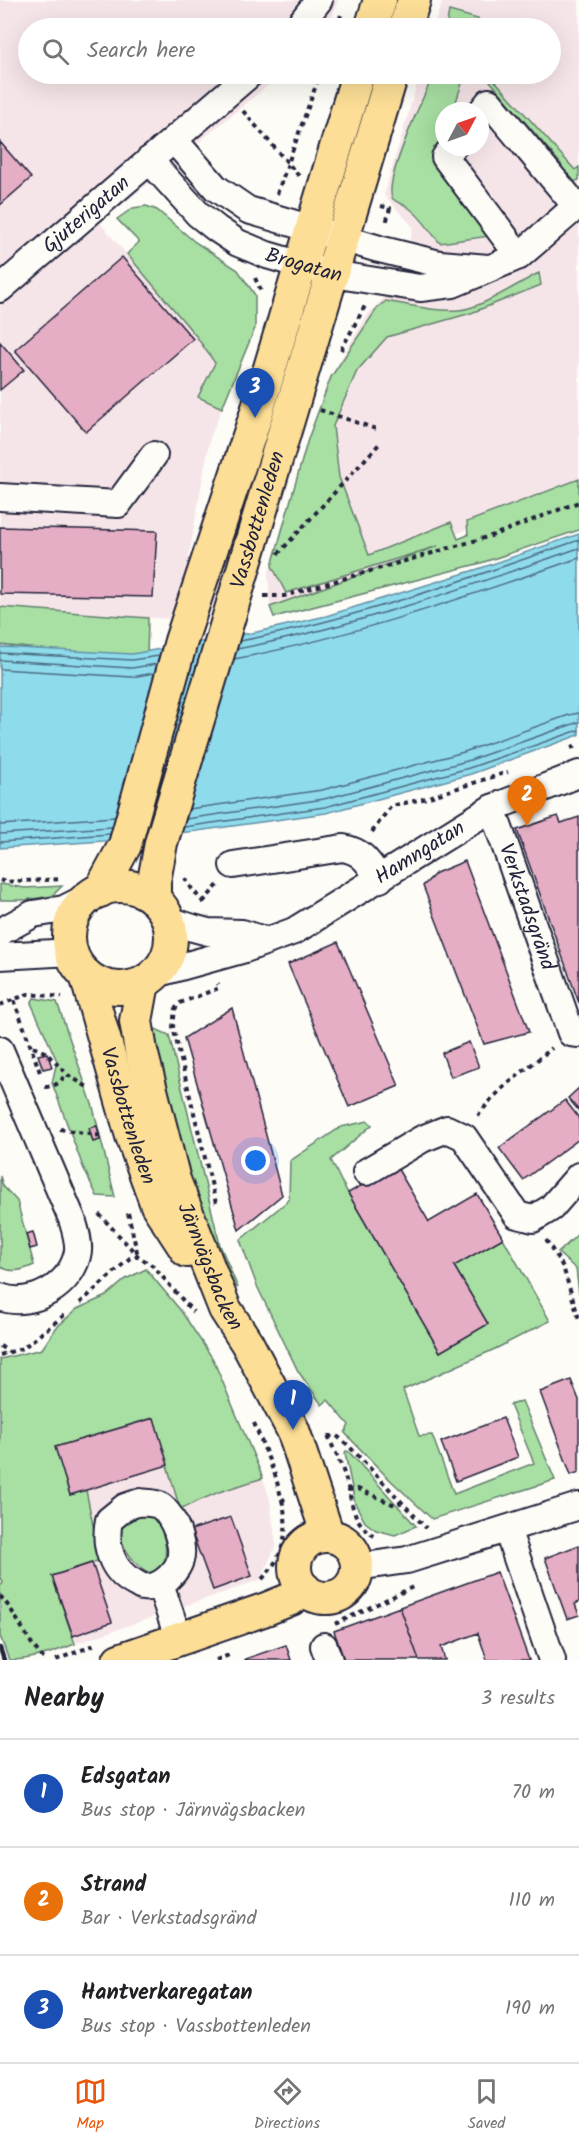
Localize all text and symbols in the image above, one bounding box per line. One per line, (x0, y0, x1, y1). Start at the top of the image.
search box (18, 18, 561, 84)
text: Search here (87, 34, 195, 69)
icon: search (39, 35, 72, 68)
north arrow (435, 102, 489, 156)
street label: Gjuterigatan (35, 167, 138, 262)
street label: Brogatan (261, 239, 344, 292)
pin: 3 (236, 368, 274, 418)
street label: Vassbottenleden (222, 447, 294, 593)
pin: 2 (508, 776, 546, 826)
street label: Hamngatan (368, 812, 472, 893)
street label: Verkstadsgränd (489, 839, 564, 975)
street label: Vassbottenleden (91, 1043, 165, 1189)
your location (241, 1146, 270, 1175)
street label: Järnvägsbacken (168, 1198, 252, 1338)
pin: 1 (274, 1380, 312, 1430)
text: Nearby (24, 1678, 104, 1720)
text: 3 results (481, 1683, 555, 1715)
text: Edsgatan (81, 1760, 170, 1795)
text: 1 (40, 1777, 47, 1809)
text: 70 m (512, 1777, 555, 1809)
text: Bus stop · Järnvägsbacken (81, 1795, 305, 1827)
text: Strand (81, 1868, 146, 1903)
text: 2 (38, 1885, 49, 1917)
text: 110 m (509, 1885, 555, 1917)
text: Bar · Verkstadsgränd (81, 1903, 257, 1935)
text: Hantverkaregatan (81, 1976, 253, 2011)
text: 3 (38, 1993, 49, 2025)
text: 190 m (505, 1993, 555, 2025)
text: Bus stop · Vassbottenleden (81, 2011, 311, 2043)
tab: Map (74, 2075, 107, 2136)
tab: Directions (254, 2075, 320, 2136)
tab: Saved (467, 2075, 505, 2136)

